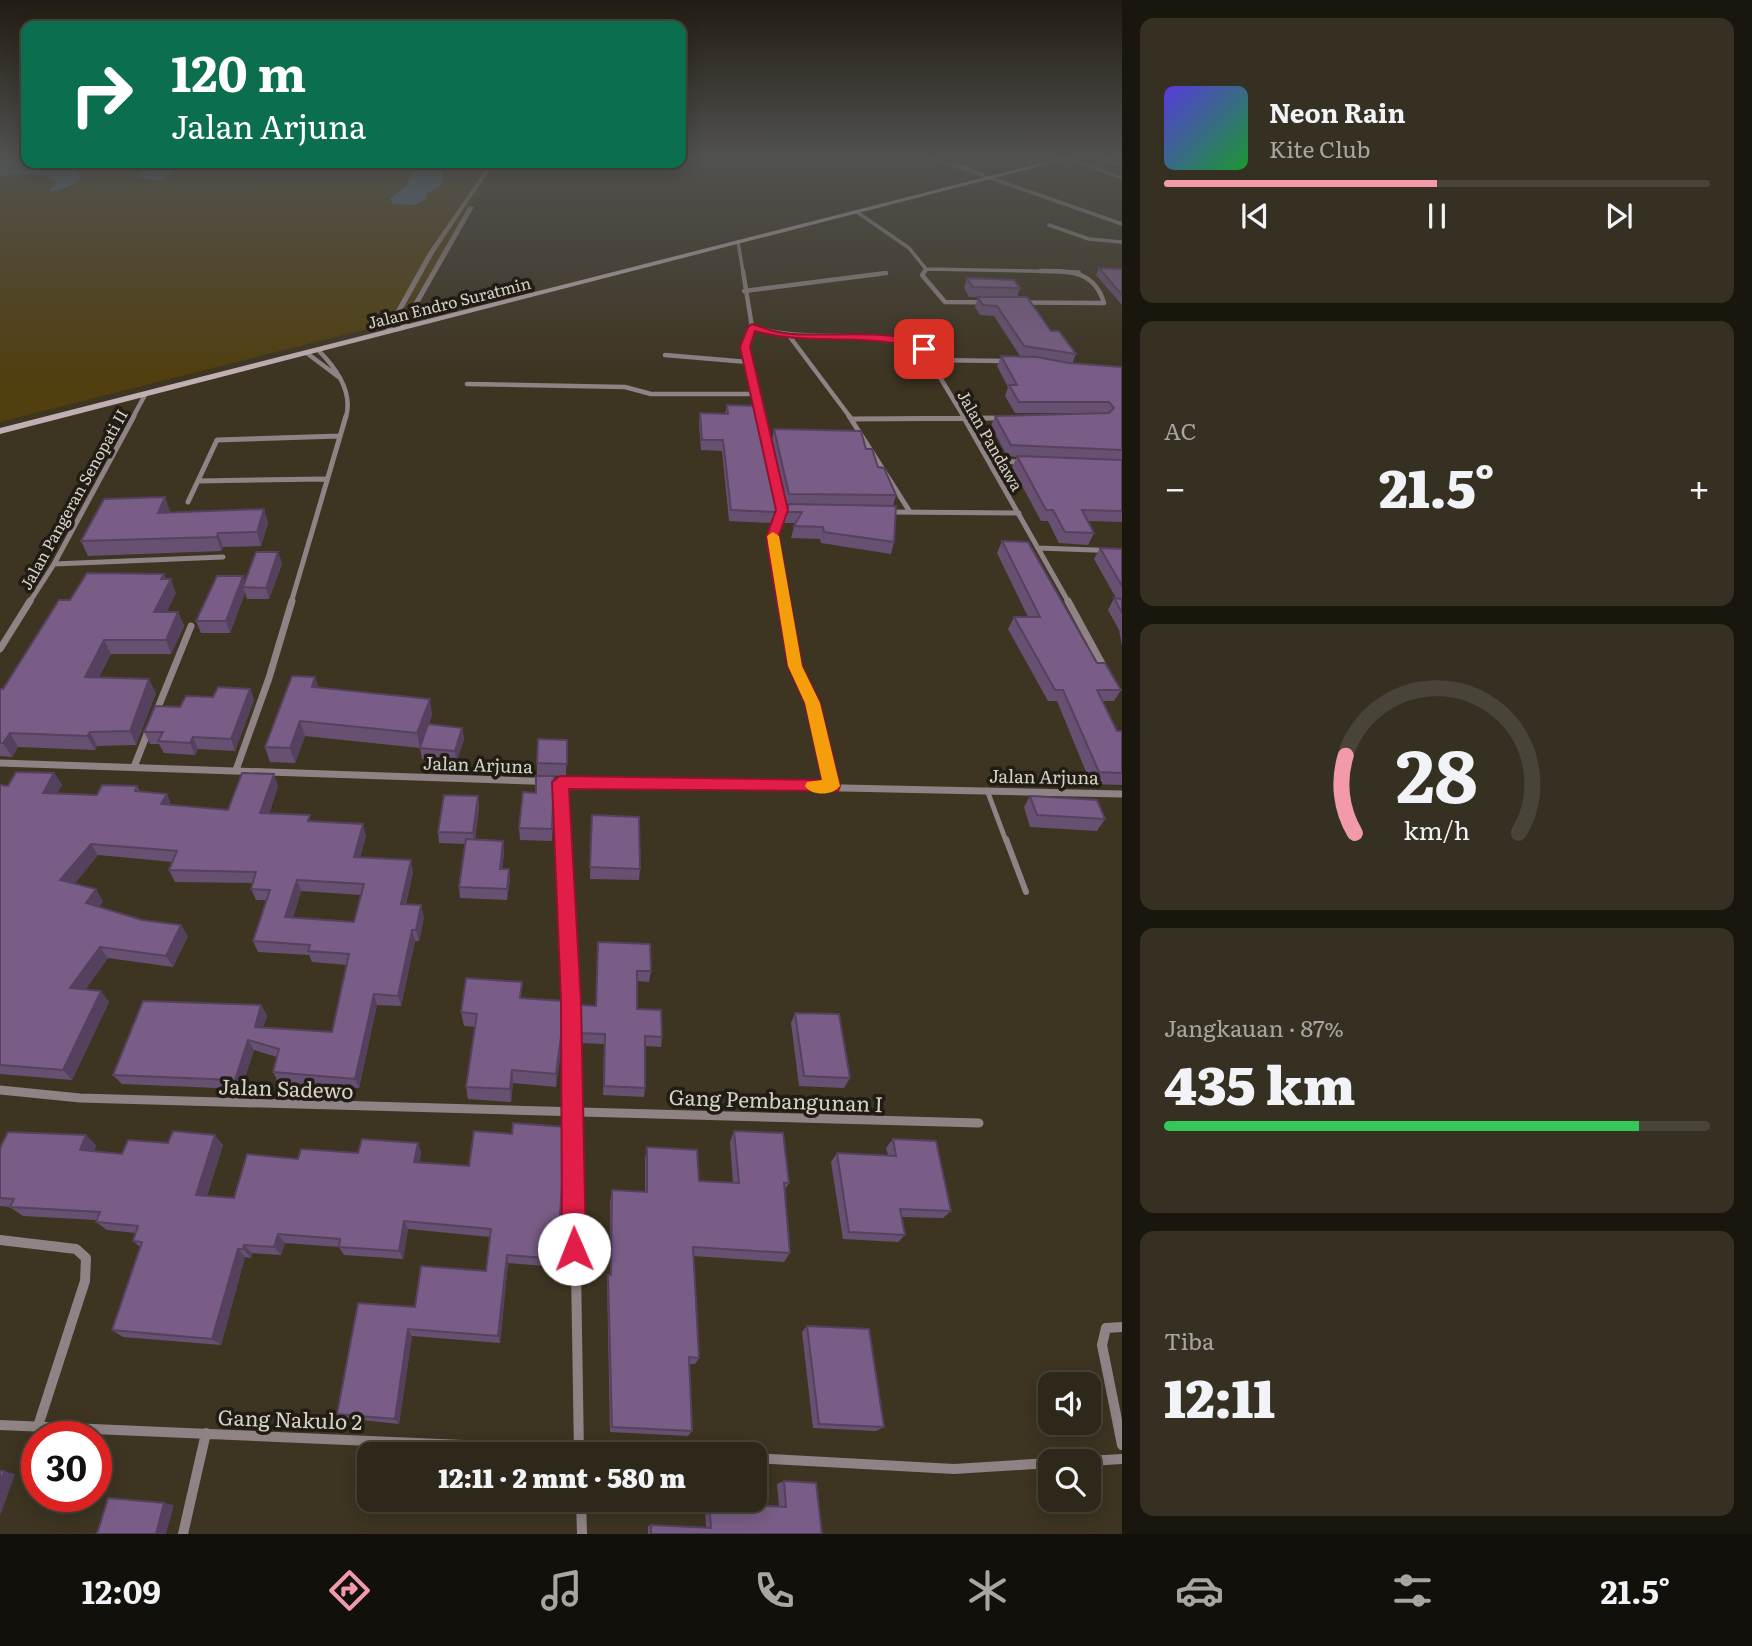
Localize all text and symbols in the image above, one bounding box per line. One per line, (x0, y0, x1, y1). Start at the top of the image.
text: 120 m (171, 34, 306, 107)
icon: right (56, 49, 147, 140)
text: Neon Rain (1269, 92, 1406, 131)
text: Jalan Arjuna (171, 101, 366, 149)
text: Kite Club (1269, 131, 1370, 165)
icon: previous (1236, 197, 1274, 235)
icon: pause (1418, 197, 1456, 235)
icon: next (1600, 197, 1638, 235)
street label: Jalan Endro Suratmin (365, 270, 534, 334)
pin (894, 319, 954, 379)
icon: arrive (905, 330, 943, 368)
street label: Jalan Pandawa (952, 385, 1030, 495)
street label: Jalan Pangeran Senopati II (13, 404, 133, 594)
text: AC (1164, 413, 1197, 447)
text: 21.5° (1379, 447, 1495, 524)
text: − (1164, 457, 1186, 514)
text: + (1688, 457, 1710, 514)
text: 28 (1396, 717, 1478, 825)
street label: Jalan Arjuna (423, 749, 534, 779)
street label: Jalan Arjuna (989, 762, 1099, 790)
text: km/h (1404, 811, 1470, 848)
text: Jangkauan · 87% (1164, 1010, 1344, 1044)
text: 435 km (1164, 1044, 1355, 1121)
street label: Jalan Sadewo (218, 1069, 354, 1105)
street label: Gang Pembangunan I (668, 1080, 884, 1118)
position arrow (537, 1212, 611, 1286)
text: Tiba (1164, 1323, 1214, 1357)
text: 12:11 (1164, 1357, 1275, 1434)
map controls (1038, 1372, 1101, 1512)
button: sound (1038, 1372, 1101, 1435)
street label: Gang Nakulo 2 (217, 1400, 363, 1436)
speed limit sign: 30 (21, 1421, 112, 1512)
button: search (1038, 1449, 1101, 1512)
text: 12:11 · 2 mnt · 580 m (438, 1457, 686, 1496)
text: 12:09 (82, 1566, 161, 1614)
icon: directions (325, 1566, 374, 1615)
icon: music (537, 1566, 586, 1615)
icon: phone (750, 1566, 799, 1615)
icon: climate (963, 1566, 1012, 1615)
icon: car (1175, 1566, 1224, 1615)
icon: filters (1388, 1566, 1437, 1615)
text: 21.5° (1601, 1566, 1670, 1614)

